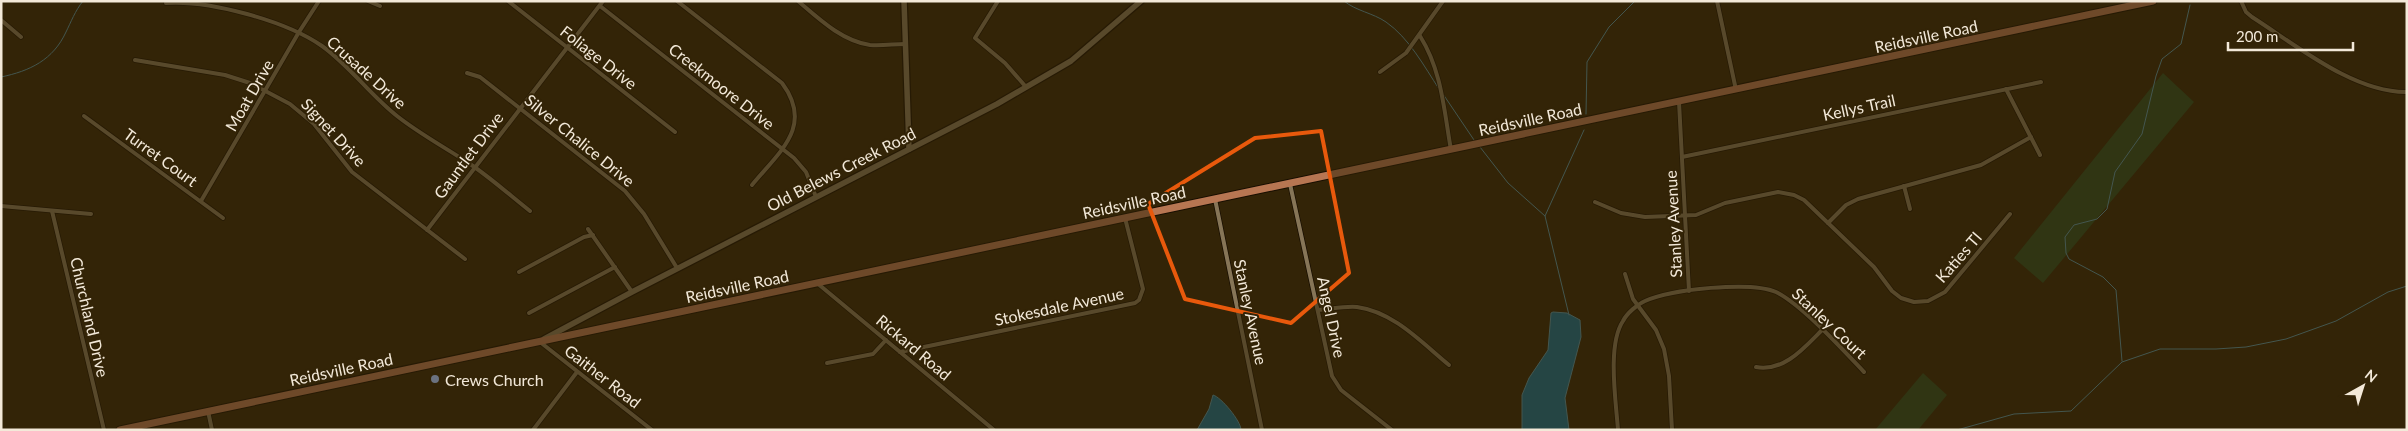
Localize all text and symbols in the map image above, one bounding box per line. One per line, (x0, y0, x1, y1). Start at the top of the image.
street label: Reidsville Road (1873, 16, 1979, 56)
scale bar (2228, 20, 2353, 52)
street label: Foliage Drive (557, 21, 641, 93)
text: 200 m (2236, 27, 2278, 45)
street label: Crusade Drive (324, 32, 410, 112)
street label: Creekmoore Drive (665, 39, 779, 133)
street label: Moat Drive (221, 56, 277, 134)
street label: Silver Chalice Drive (521, 90, 639, 190)
street label: Kellys Trail (1821, 90, 1897, 124)
street label: Signet Drive (298, 94, 370, 170)
street label: Reidsville Road (1477, 99, 1583, 139)
street label: Gauntlet Drive (429, 108, 507, 202)
street label: Old Belews Creek Road (763, 123, 919, 215)
street label: Turret Court (120, 124, 202, 190)
street label: Stanley Avenue (1661, 170, 1685, 278)
street label: Reidsville Road (1081, 182, 1187, 222)
street label: Katies Tl (1931, 228, 1985, 286)
street label: Churchland Drive (67, 255, 113, 379)
street label: Stanley Avenue (1231, 258, 1271, 366)
street label: Reidsville Road (684, 266, 790, 306)
street label: Angel Drive (1314, 275, 1350, 359)
street label: Stokesdale Avenue (993, 283, 1125, 329)
street label: Stanley Court (1789, 284, 1871, 363)
street label: Rickard Road (873, 310, 955, 384)
street label: Gaither Road (561, 340, 645, 412)
street label: Reidsville Road (288, 349, 394, 389)
north arrow (2338, 361, 2388, 411)
text: N (2362, 366, 2381, 386)
place label: Crews Church (445, 370, 544, 389)
marker: Crews Church (429, 373, 441, 385)

